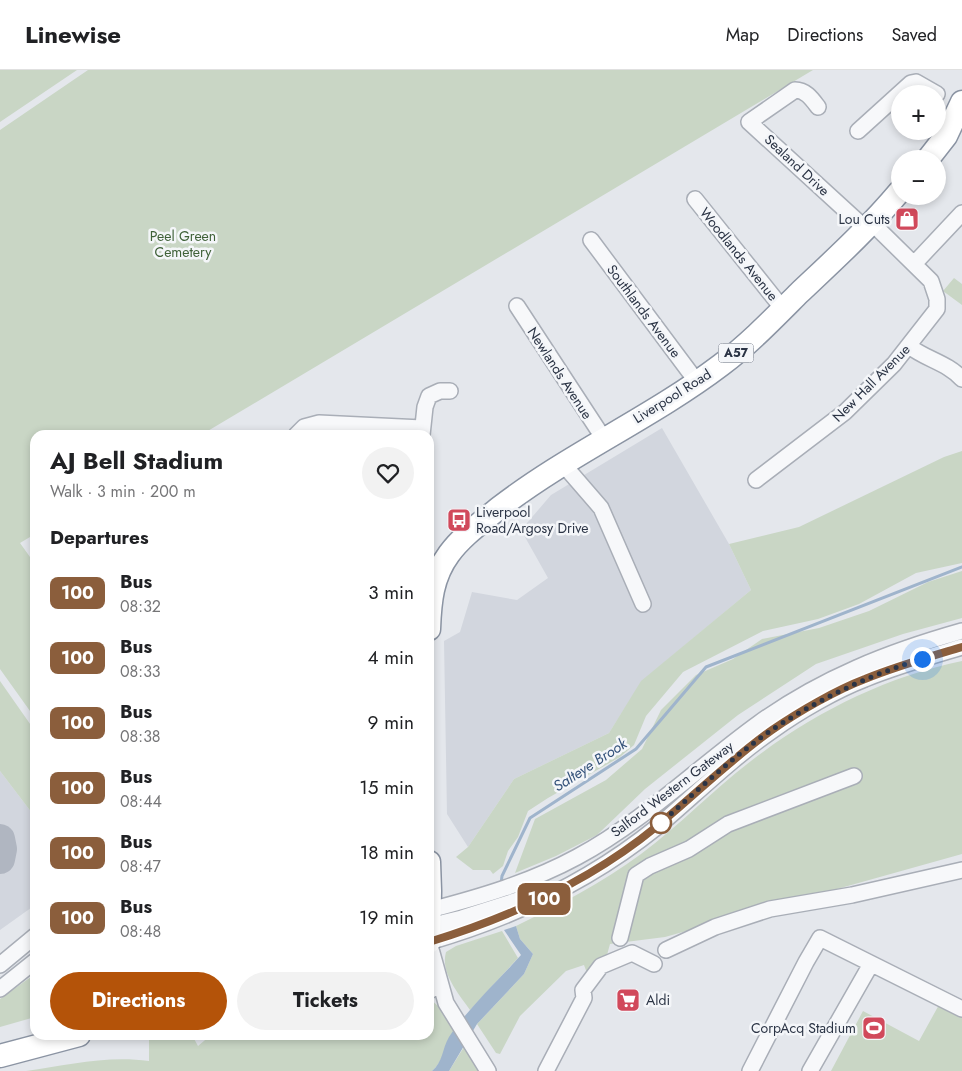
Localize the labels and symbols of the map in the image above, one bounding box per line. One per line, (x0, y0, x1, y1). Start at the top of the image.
street label: Sealand Drive (760, 130, 834, 200)
street label: Woodlands Avenue (695, 203, 783, 305)
shop icon: Lou Cuts (894, 206, 920, 232)
place label: Lou Cuts (839, 209, 890, 229)
park label: Peel Green Cemetery (150, 226, 216, 262)
street label: Southlands Avenue (602, 260, 686, 362)
street label: Newlands Avenue (523, 323, 597, 423)
street label: New Hall Avenue (828, 340, 914, 426)
road number: A57 (718, 344, 754, 362)
street label: Liverpool Road (629, 364, 715, 428)
place label: Liverpool Road/Argosy Drive (476, 502, 589, 538)
bus stop icon: Liverpool Road/Argosy Drive (446, 507, 472, 533)
your location (910, 647, 935, 672)
water label: Salteye Brook (549, 733, 632, 797)
street label: Salford Western Gateway (606, 736, 738, 842)
unlabelled marker (650, 812, 672, 834)
line badge: 100 (515, 883, 573, 915)
supermarket icon: Aldi (615, 987, 641, 1013)
place label: Aldi (646, 990, 670, 1010)
sports icon: CorpAcq Stadium (861, 1015, 887, 1041)
place label: CorpAcq Stadium (751, 1018, 856, 1038)

